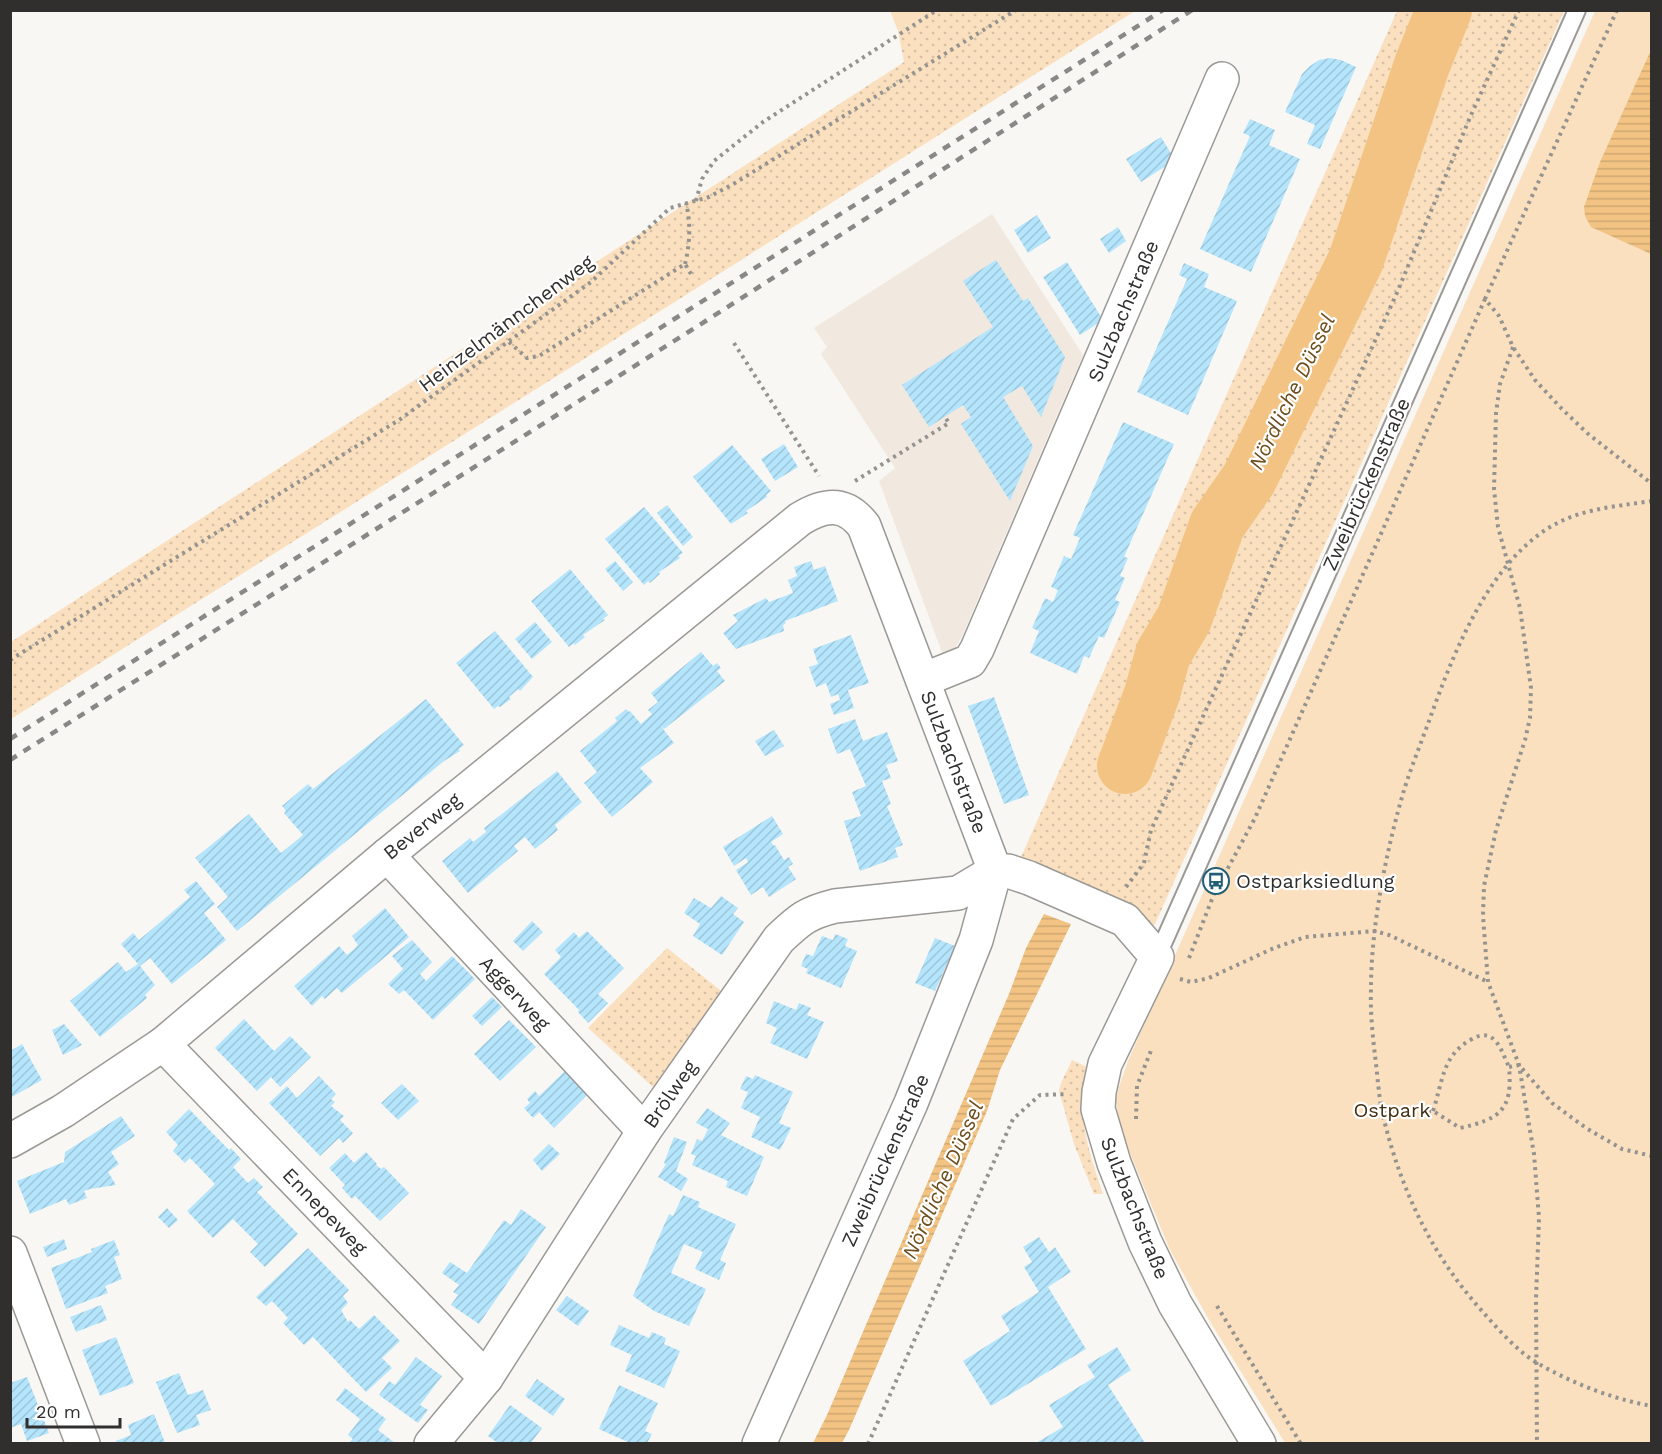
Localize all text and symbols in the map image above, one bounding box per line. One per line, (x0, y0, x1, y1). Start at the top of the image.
street label: Sulzbachstraße (1082, 237, 1164, 385)
street label: Heinzelmännchenweg (414, 249, 599, 397)
water label: Nördliche Düssel (1243, 310, 1340, 474)
street label: Zweibrückenstraße (1317, 394, 1415, 574)
street label: Sulzbachstraße (916, 687, 992, 837)
street label: Beverweg (378, 787, 466, 865)
bus stop icon: Ostparksiedlung (1201, 866, 1231, 896)
place label: Ostparksiedlung (1236, 869, 1395, 893)
street label: Aggerweg (475, 951, 556, 1035)
street label: Brölweg (638, 1055, 702, 1133)
street label: Zweibrückenstraße (836, 1070, 934, 1250)
water label: Nördliche Düssel (897, 1097, 989, 1262)
park label: Ostpark (1353, 1098, 1431, 1122)
street label: Sulzbachstraße (1096, 1133, 1174, 1283)
street label: Ennepeweg (278, 1163, 373, 1260)
scale bar (27, 1391, 120, 1429)
text: 20 m (36, 1401, 81, 1422)

